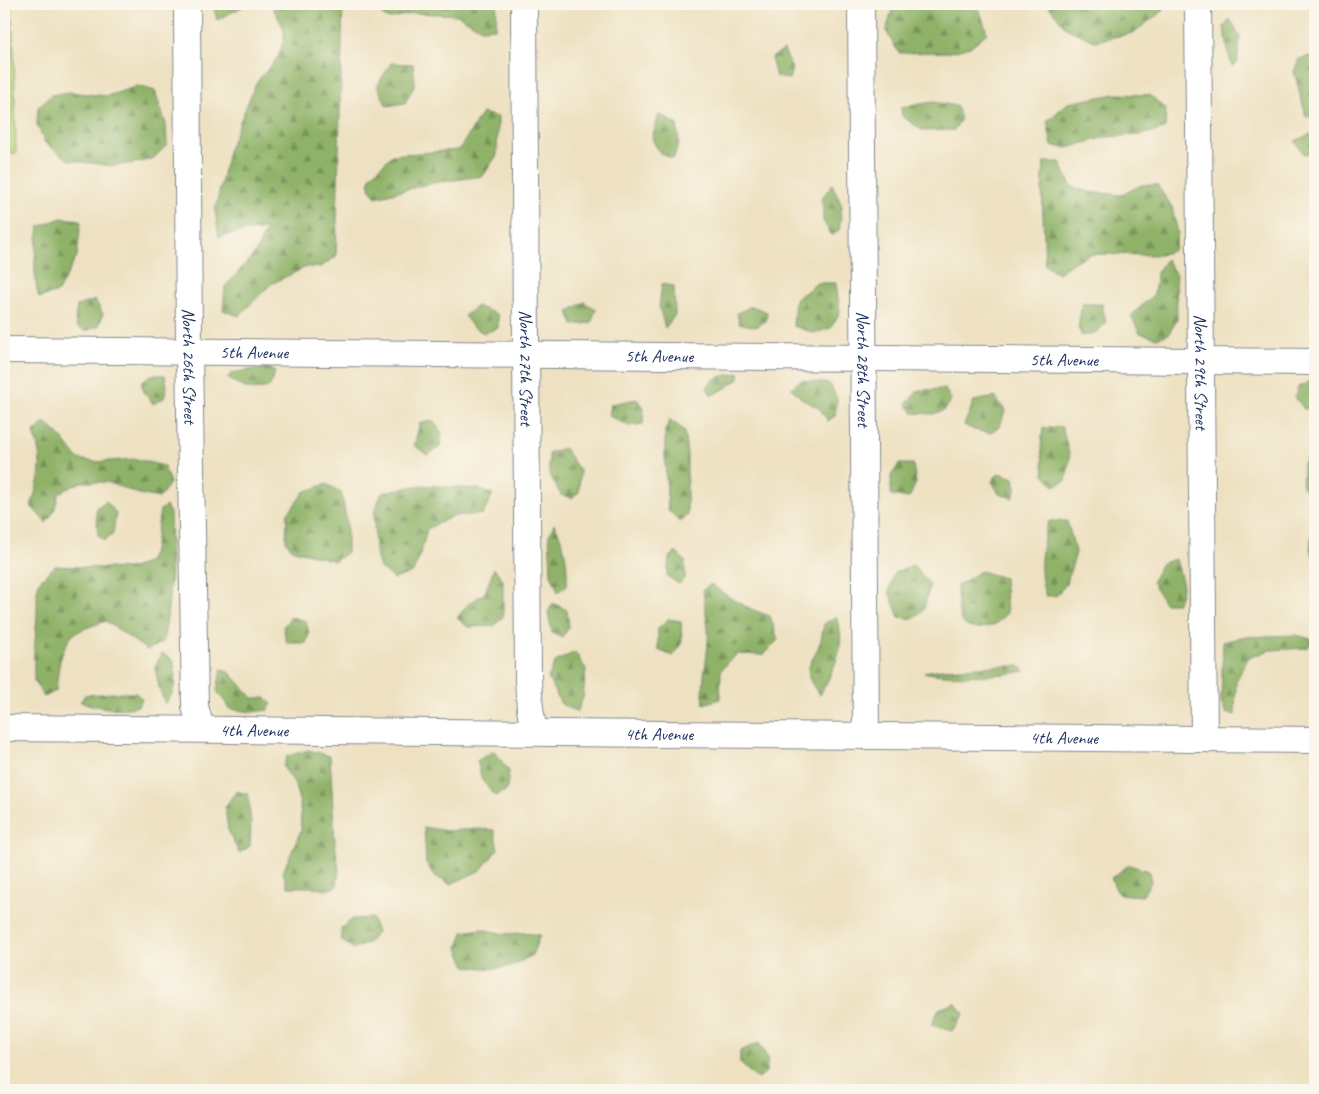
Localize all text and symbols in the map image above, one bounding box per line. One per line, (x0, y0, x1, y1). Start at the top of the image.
street label: North 26th Street (178, 308, 201, 426)
street label: North 27th Street (515, 310, 538, 428)
street label: North 28th Street (852, 311, 875, 429)
street label: North 29th Street (1190, 314, 1212, 432)
street label: 5th Avenue (220, 341, 289, 364)
street label: 5th Avenue (625, 345, 694, 367)
street label: 5th Avenue (1030, 348, 1099, 371)
street label: 4th Avenue (220, 719, 289, 742)
street label: 4th Avenue (625, 723, 694, 745)
street label: 4th Avenue (1030, 726, 1099, 749)

